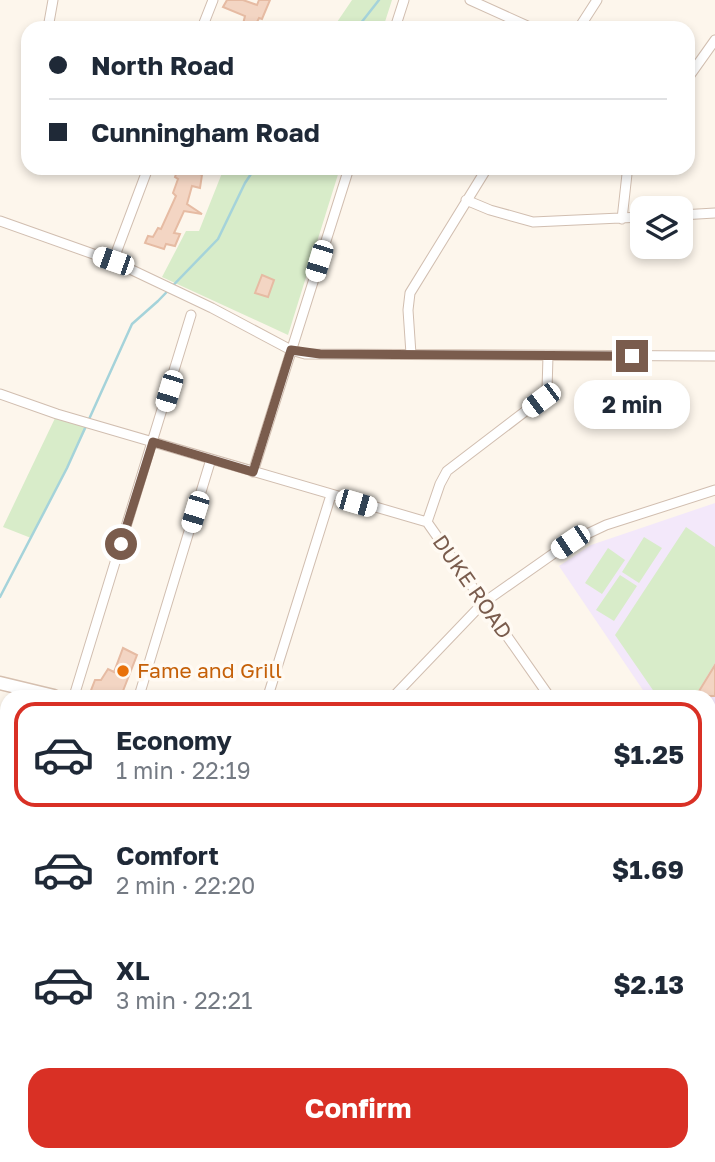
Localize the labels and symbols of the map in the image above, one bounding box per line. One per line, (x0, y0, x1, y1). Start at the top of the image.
car (303, 238, 336, 284)
car (90, 244, 137, 278)
route end (616, 340, 648, 372)
car (153, 368, 186, 414)
car (518, 379, 565, 421)
callout: 2 min (574, 380, 690, 430)
car (333, 487, 380, 519)
car (179, 489, 212, 535)
car (547, 522, 594, 562)
route start (105, 528, 137, 560)
street label: DUKE ROAD (428, 530, 518, 643)
place label: Fame and Grill (137, 657, 282, 683)
marker: Fame and Grill (115, 663, 131, 679)

